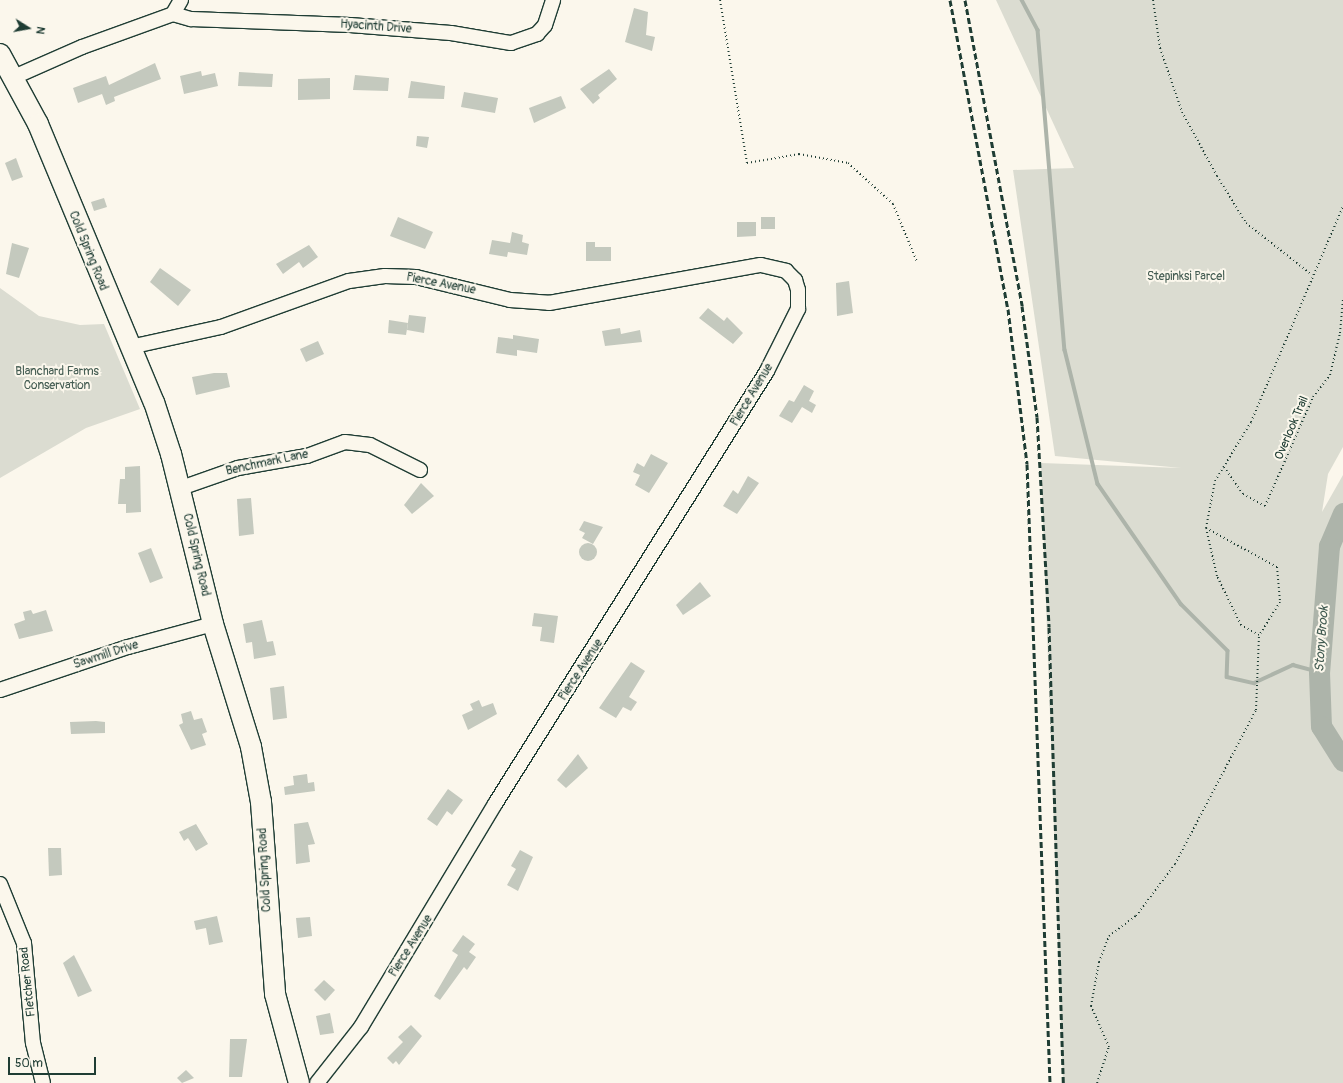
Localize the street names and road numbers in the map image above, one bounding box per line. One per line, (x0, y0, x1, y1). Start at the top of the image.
street label: Hyacinth Drive (340, 17, 412, 37)
street label: Cold Spring Road (66, 209, 110, 293)
street label: Pierce Avenue (405, 270, 477, 298)
street label: Pierce Avenue (728, 361, 776, 429)
street label: Overlook Trail (1272, 394, 1312, 462)
street label: Benchmark Lane (225, 447, 309, 479)
street label: Cold Spring Road (179, 512, 213, 598)
street label: Pierce Avenue (556, 637, 606, 703)
street label: Sawmill Drive (72, 638, 140, 672)
street label: Cold Spring Road (256, 827, 274, 913)
street label: Pierce Avenue (386, 912, 436, 980)
street label: Fletcher Road (17, 946, 39, 1018)

